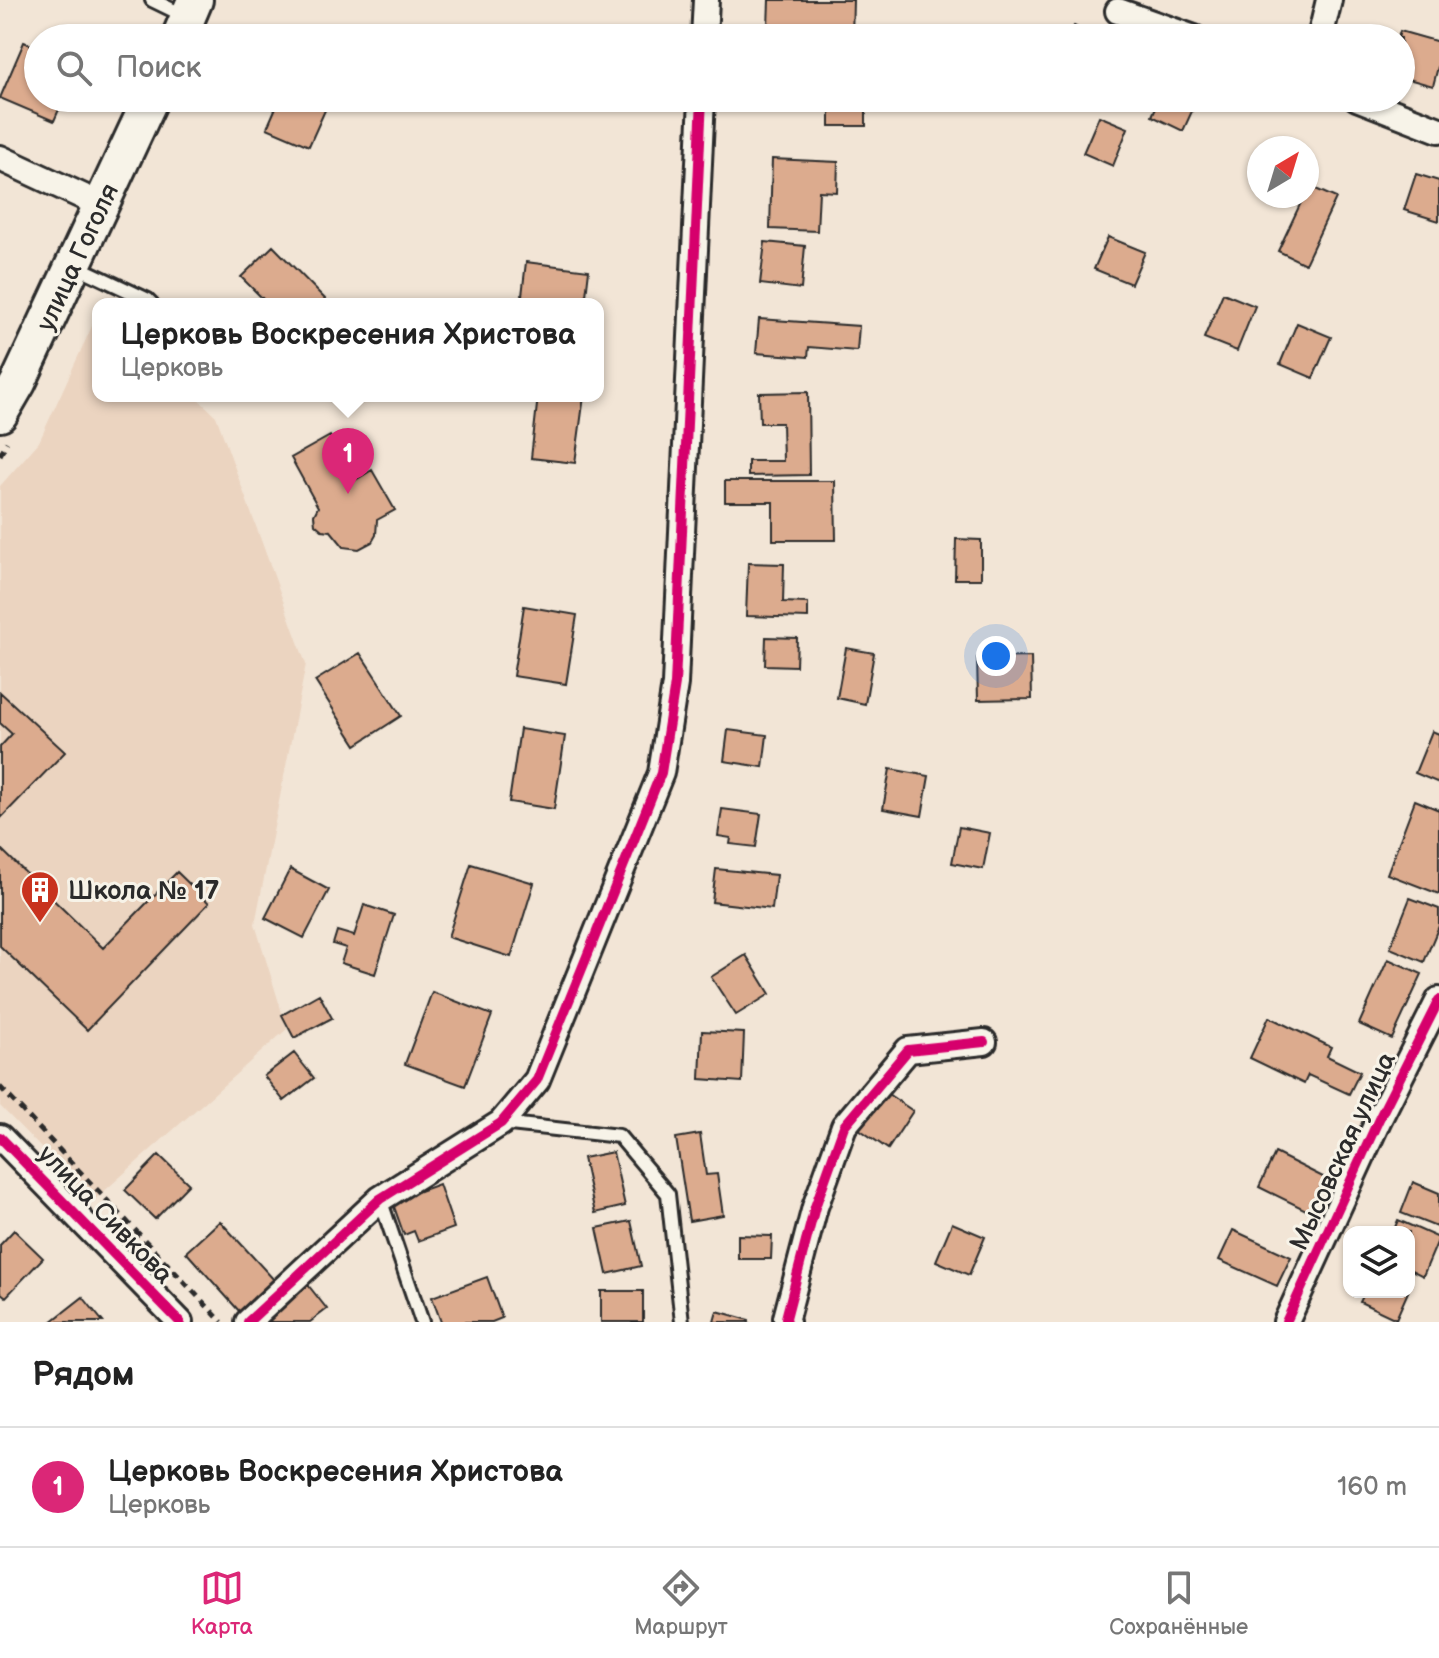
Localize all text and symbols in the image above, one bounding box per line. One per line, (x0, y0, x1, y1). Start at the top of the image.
search box (24, 24, 1415, 112)
icon: search (52, 46, 96, 90)
text: Поиск (116, 50, 202, 86)
north arrow (1247, 136, 1319, 208)
street label: улица Гоголя (31, 179, 126, 336)
popup (92, 298, 604, 402)
text: Церковь Воскресения Христова (121, 317, 575, 353)
text: Церковь (121, 353, 223, 384)
pin: 1 (322, 428, 374, 494)
your location (976, 636, 1016, 676)
building icon: Школа № 17 (19, 869, 61, 924)
place label: Школа № 17 (68, 876, 219, 907)
street label: Мысовская улица (1284, 1048, 1403, 1256)
street label: улица Сивкова (31, 1139, 179, 1291)
map controls (1343, 1226, 1415, 1298)
button: layers (1343, 1226, 1415, 1298)
text: Рядом (32, 1354, 134, 1395)
text: Церковь Воскресения Христова (108, 1454, 563, 1490)
text: 1 (53, 1472, 63, 1503)
text: 160 m (1337, 1472, 1407, 1503)
text: Церковь (108, 1490, 211, 1521)
tab: Карта (191, 1566, 253, 1641)
tab: Маршрут (634, 1566, 728, 1641)
tab: Сохранённые (1109, 1566, 1248, 1641)

